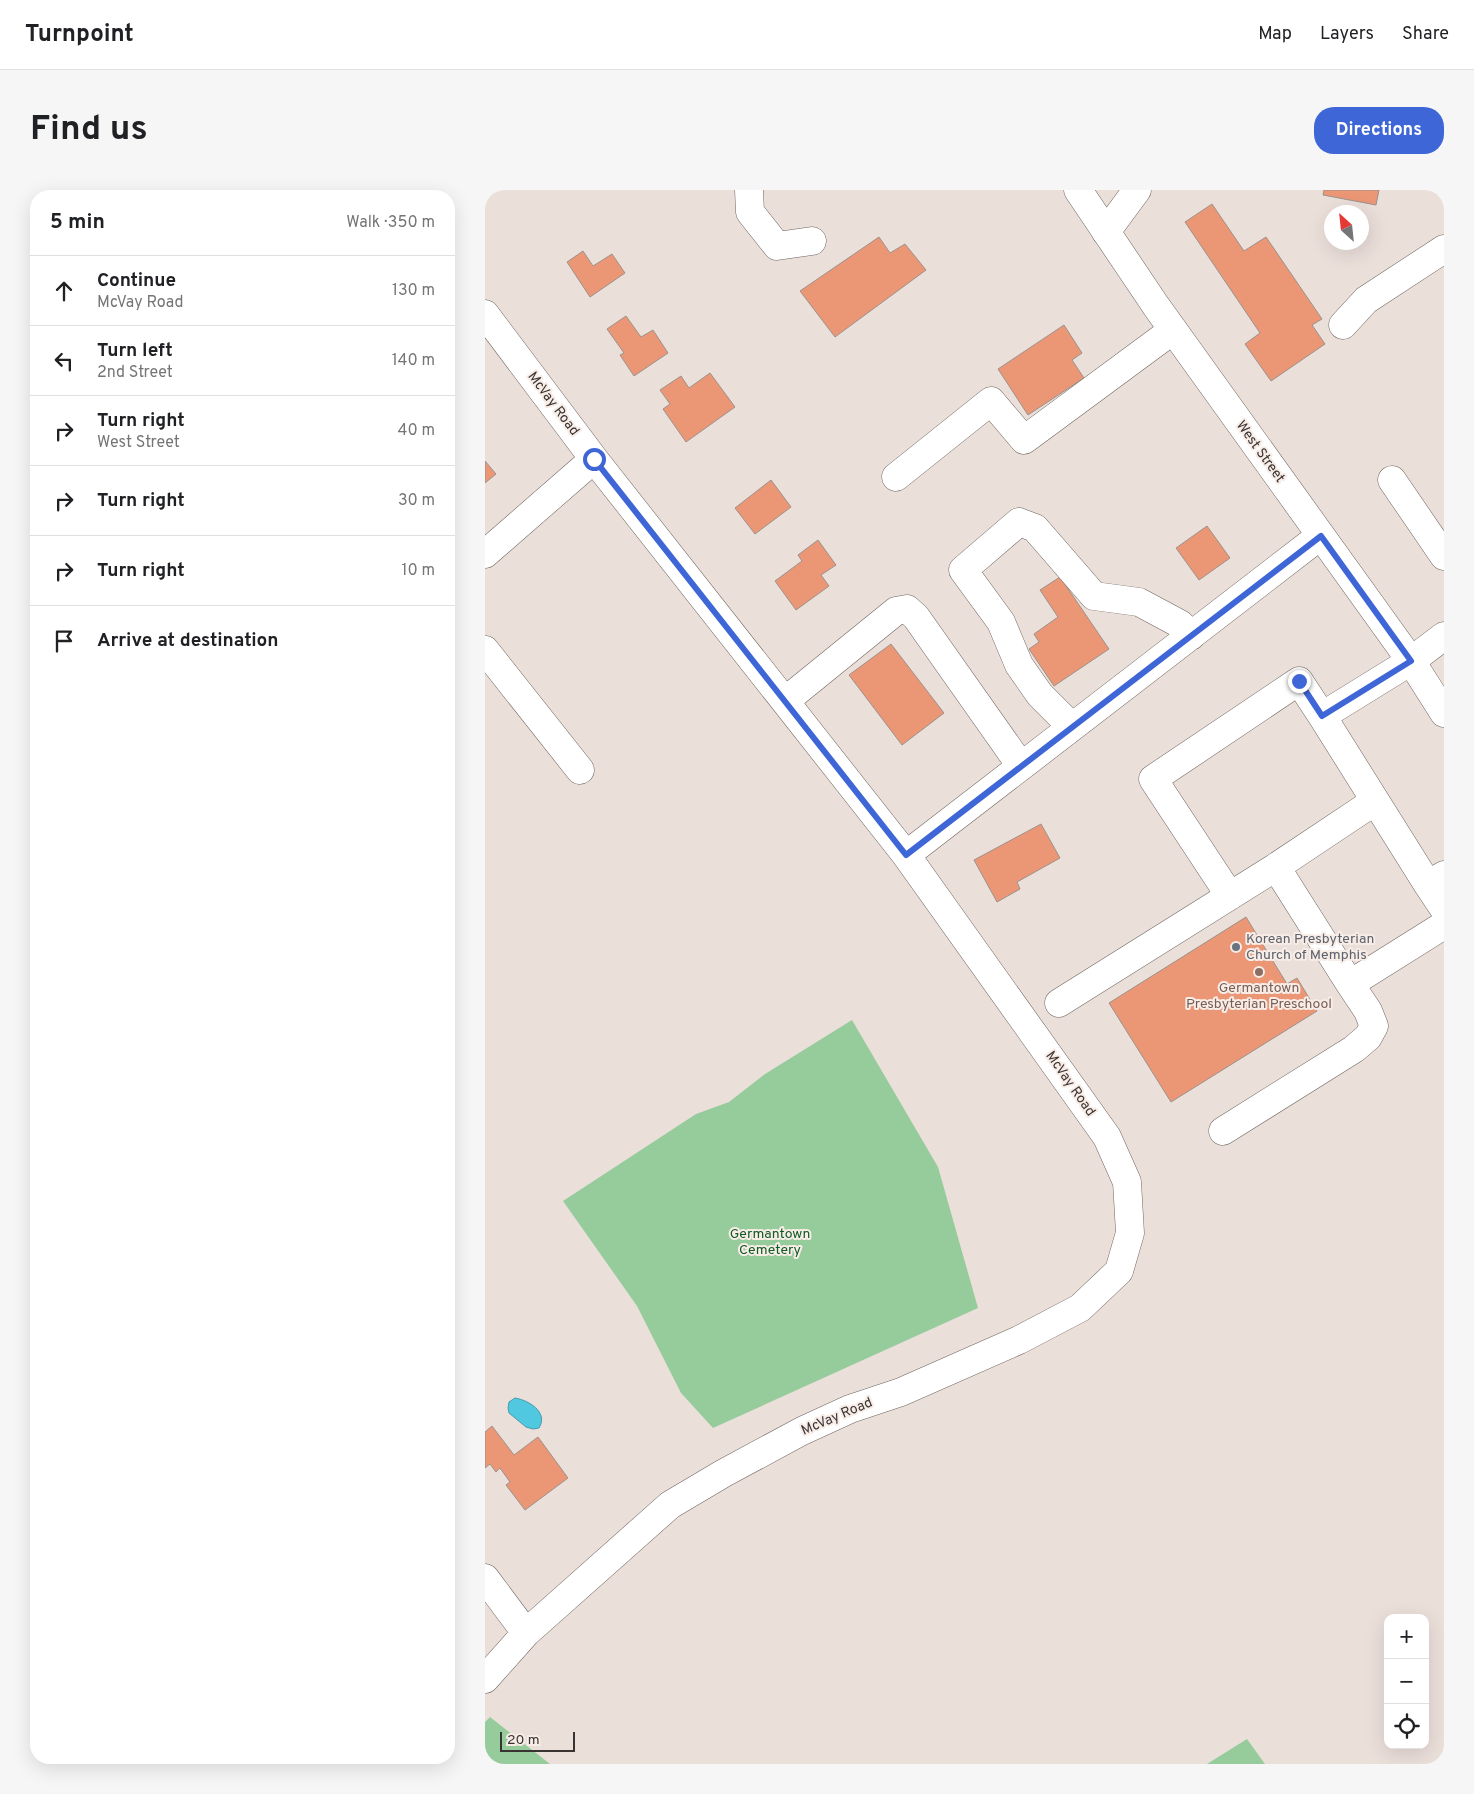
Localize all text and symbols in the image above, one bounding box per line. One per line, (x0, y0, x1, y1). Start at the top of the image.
text: Turnpoint (25, 20, 134, 50)
text: Map (1258, 23, 1292, 46)
text: Layers (1320, 23, 1374, 46)
text: Share (1402, 23, 1449, 46)
button: Directions (1314, 107, 1444, 154)
text: Find us (30, 108, 148, 152)
north arrow (1324, 205, 1369, 250)
text: 5 min (50, 209, 105, 236)
text: Walk · 350 m (346, 213, 435, 233)
text: Continue (97, 269, 176, 293)
icon: ahead (50, 277, 78, 305)
text: 130 m (392, 281, 435, 301)
text: McVay Road (97, 293, 184, 313)
text: Turn left (97, 339, 173, 363)
icon: left (50, 347, 78, 375)
text: 140 m (392, 351, 435, 371)
text: 2nd Street (97, 363, 173, 383)
street label: McVay Road (523, 369, 583, 439)
text: Turn right (97, 409, 185, 433)
icon: right (50, 417, 78, 445)
street label: West Street (1232, 418, 1288, 486)
text: 40 m (397, 421, 435, 441)
text: West Street (97, 433, 180, 453)
route start (583, 448, 606, 471)
icon: right (50, 487, 78, 515)
text: Turn right (97, 489, 185, 513)
text: 30 m (398, 491, 435, 511)
icon: right (50, 557, 78, 585)
text: Turn right (97, 559, 185, 583)
text: 10 m (401, 561, 435, 581)
icon: arrive (50, 627, 78, 655)
text: Arrive at destination (97, 629, 278, 653)
route end (1288, 670, 1311, 693)
place label: Korean Presbyterian Church of Memphis (1246, 931, 1374, 964)
marker: Korean Presbyterian Church of Memphis (1230, 941, 1242, 953)
marker: Germantown Presbyterian Preschool (1253, 966, 1265, 978)
place label: Germantown Presbyterian Preschool (1186, 980, 1332, 1013)
street label: McVay Road (1041, 1048, 1099, 1120)
park label: Germantown Cemetery (730, 1226, 810, 1259)
street label: McVay Road (799, 1394, 875, 1440)
map controls (1384, 1614, 1429, 1749)
button: + (1384, 1614, 1429, 1659)
button: − (1384, 1659, 1429, 1704)
button: locate (1384, 1704, 1429, 1749)
scale bar (500, 1729, 575, 1752)
text: 20 m (507, 1732, 540, 1749)

